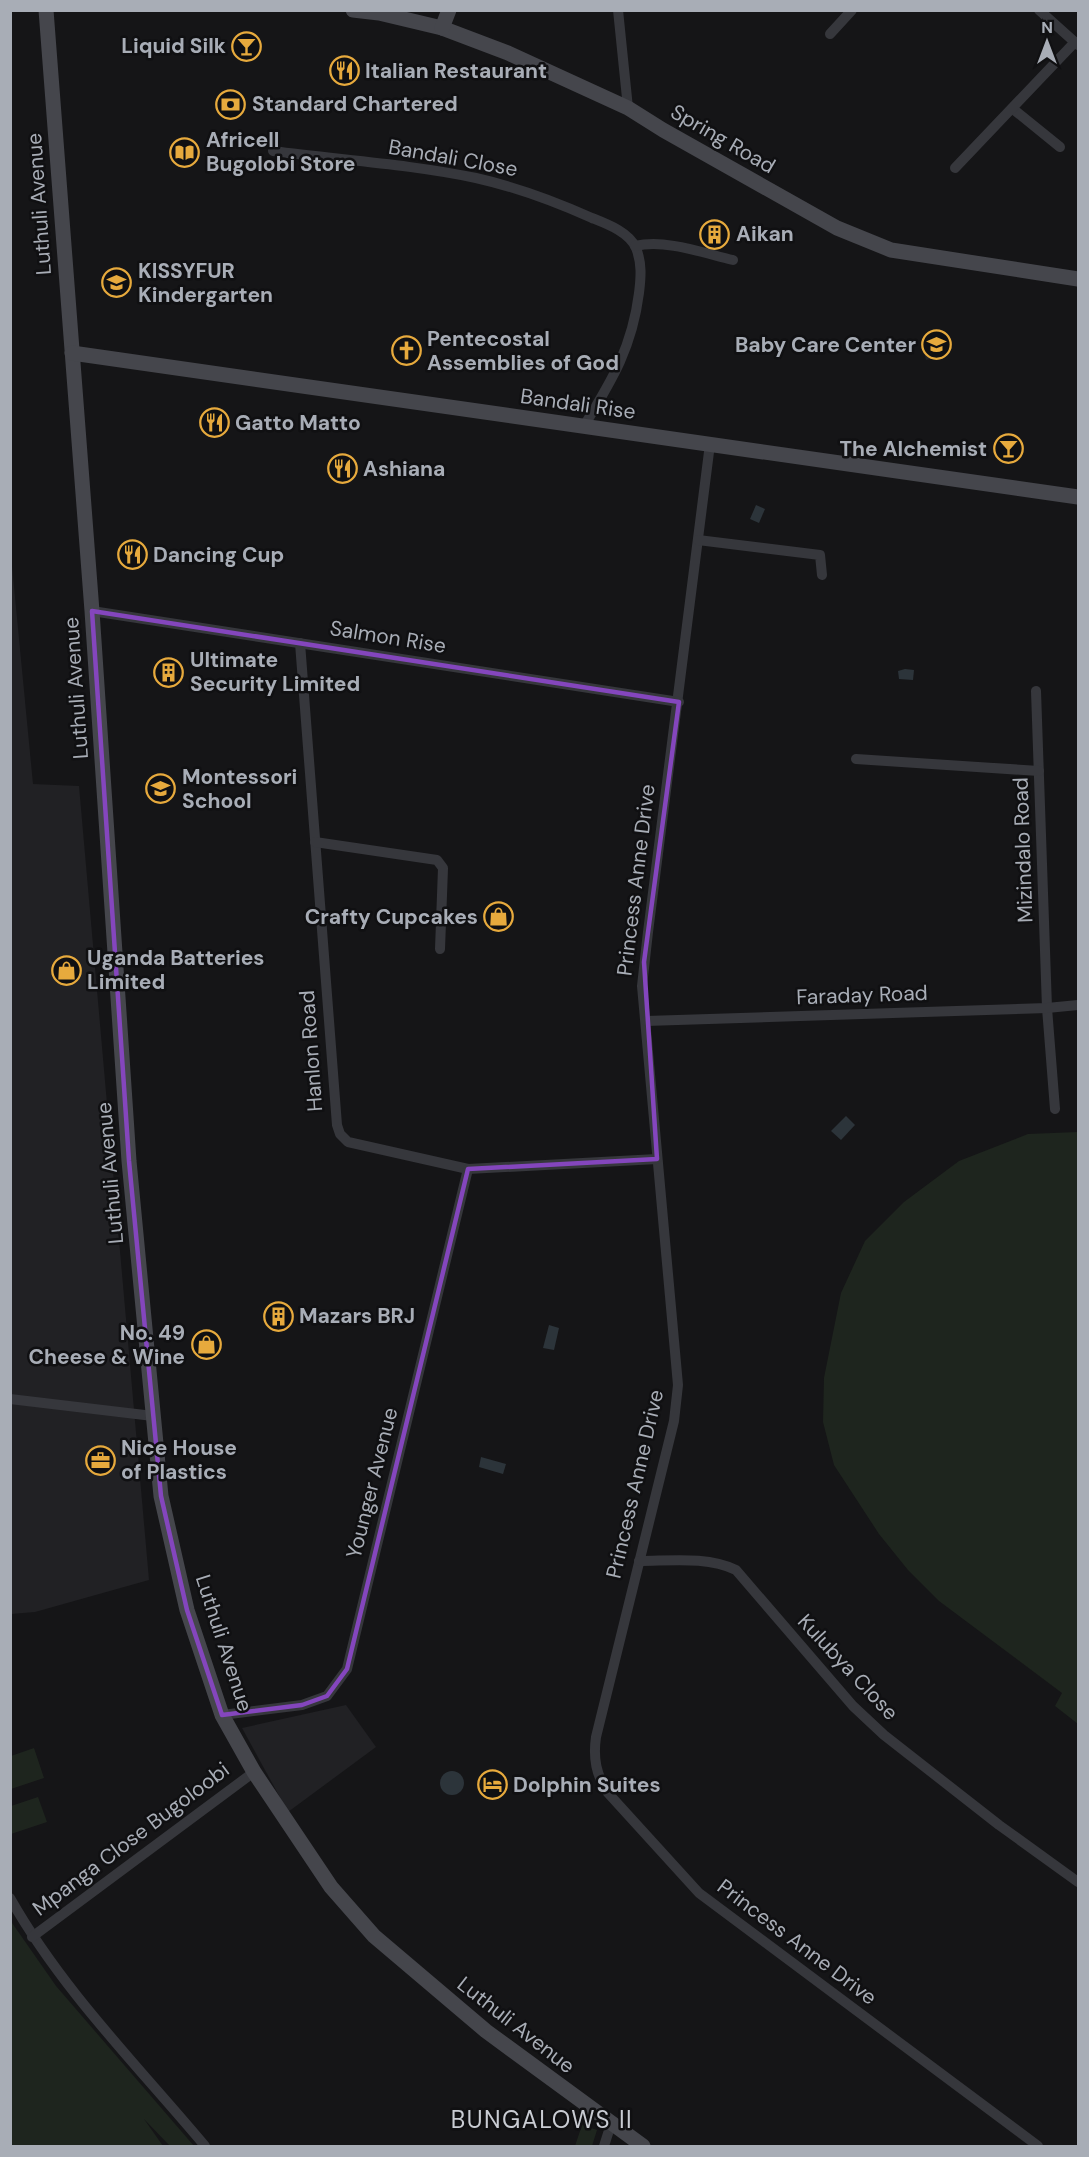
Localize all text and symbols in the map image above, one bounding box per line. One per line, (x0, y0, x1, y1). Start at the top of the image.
north arrow (1017, 12, 1077, 72)
text: N (1041, 17, 1053, 38)
bar icon: Liquid Silk (231, 30, 263, 62)
place label: Liquid Silk (121, 32, 226, 60)
restaurant icon: Italian Restaurant (328, 55, 360, 87)
place label: Italian Restaurant (365, 57, 547, 85)
bank icon: Standard Chartered (215, 88, 247, 120)
place label: Standard Chartered (252, 90, 458, 118)
street label: Spring Road (666, 98, 780, 180)
place label: Africell Bugolobi Store (206, 126, 355, 178)
street label: Luthuli Avenue (20, 132, 58, 276)
street label: Bandali Close (386, 133, 520, 183)
library icon: Africell Bugolobi Store (169, 136, 201, 168)
building icon: Aikan (699, 218, 731, 250)
place label: Aikan (736, 220, 794, 248)
place label: KISSYFUR Kindergarten (138, 257, 273, 309)
school or university icon: KISSYFUR Kindergarten (101, 267, 133, 299)
place label: Pentecostal Assemblies of God (427, 325, 619, 377)
school or university icon: Baby Care Center (921, 329, 953, 361)
place label: Baby Care Center (735, 331, 916, 359)
church icon: Pentecostal Assemblies of God (390, 335, 422, 367)
street label: Bandali Rise (519, 382, 637, 426)
restaurant icon: Gatto Matto (198, 407, 230, 439)
place label: Gatto Matto (235, 409, 361, 437)
bar icon: The Alchemist (992, 433, 1024, 465)
place label: The Alchemist (840, 435, 987, 463)
restaurant icon: Ashiana (326, 453, 358, 485)
place label: Ashiana (363, 455, 445, 483)
restaurant icon: Dancing Cup (116, 539, 148, 571)
place label: Dancing Cup (153, 541, 284, 569)
street label: Salmon Rise (328, 614, 448, 660)
street label: Luthuli Avenue (57, 616, 95, 760)
place label: Ultimate Security Limited (190, 646, 360, 698)
building icon: Ultimate Security Limited (153, 656, 185, 688)
place label: Montessori School (182, 763, 297, 815)
school or university icon: Montessori School (145, 773, 177, 805)
street label: Mizindalo Road (1006, 777, 1040, 923)
street label: Princess Anne Drive (610, 782, 662, 977)
shop icon: Crafty Cupcakes (483, 901, 515, 933)
place label: Crafty Cupcakes (305, 903, 478, 931)
place label: Uganda Batteries Limited (87, 944, 264, 996)
shop icon: Uganda Batteries Limited (50, 954, 82, 986)
street label: Faraday Road (796, 979, 928, 1011)
street label: Hanlon Road (293, 989, 329, 1113)
street label: Luthuli Avenue (90, 1101, 130, 1245)
building icon: Mazars BRJ (262, 1300, 294, 1332)
place label: Mazars BRJ (299, 1302, 415, 1330)
place label: No. 49 Cheese & Wine (28, 1319, 185, 1371)
shop icon: No. 49 Cheese & Wine (190, 1329, 222, 1361)
street label: Princess Anne Drive (600, 1387, 670, 1581)
street label: Younger Avenue (340, 1404, 404, 1562)
place label: Nice House of Plastics (121, 1434, 237, 1486)
office icon: Nice House of Plastics (84, 1444, 116, 1476)
street label: Luthuli Avenue (189, 1571, 259, 1715)
street label: Kulubya Close (791, 1608, 905, 1726)
street label: Mpanga Close Bugoloobi (27, 1756, 235, 1922)
hotel icon: Dolphin Suites (476, 1769, 508, 1801)
place label: Dolphin Suites (513, 1771, 661, 1799)
street label: Princess Anne Drive (712, 1873, 883, 2011)
street label: Luthuli Avenue (451, 1970, 581, 2080)
district label: BUNGALOWS II (451, 2104, 633, 2135)

